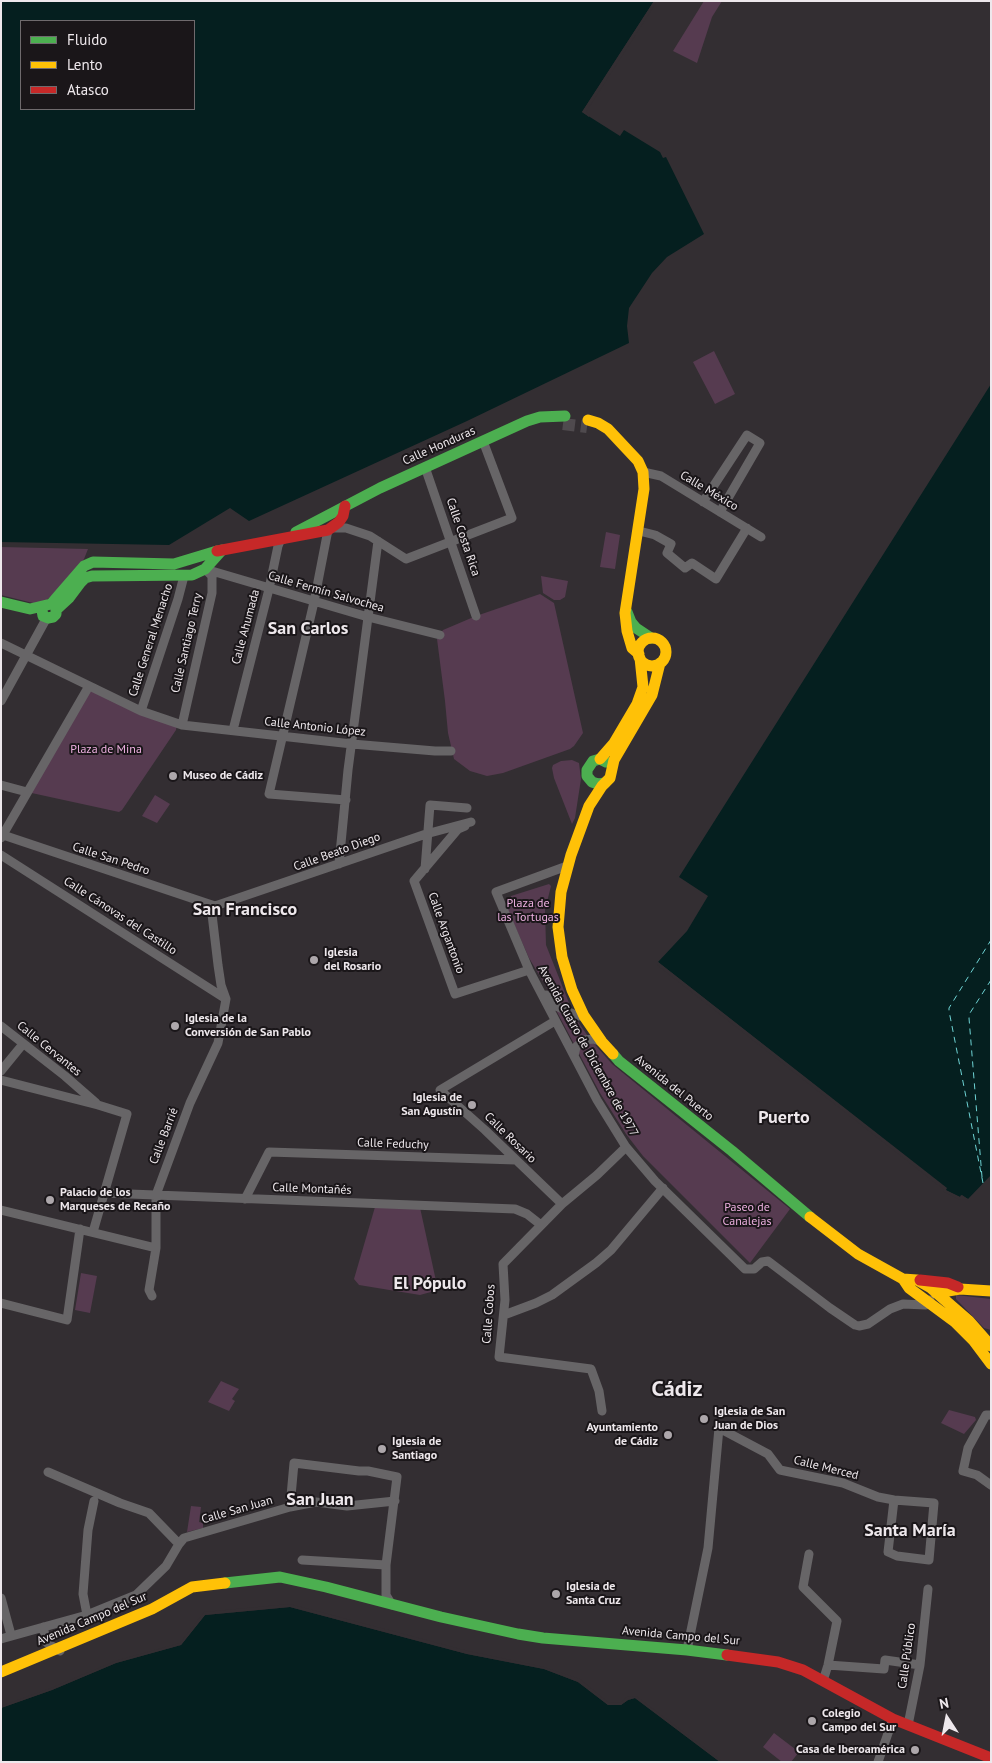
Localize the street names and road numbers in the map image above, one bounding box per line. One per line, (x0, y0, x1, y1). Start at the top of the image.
street label: Calle Honduras (400, 424, 478, 468)
street label: Calle México (677, 468, 741, 514)
street label: Calle Costa Rica (443, 496, 483, 578)
street label: Calle Fermín Salvochea (266, 569, 386, 615)
street label: Calle General Menacho (126, 582, 176, 698)
street label: Calle Ahumada (229, 588, 263, 666)
street label: Calle Santiago Terry (169, 592, 205, 694)
street label: Calle Antonio López (264, 715, 366, 739)
street label: Calle Beato Diego (292, 830, 382, 874)
street label: Calle San Pedro (71, 840, 151, 878)
street label: Calle Cánovas del Castillo (61, 874, 179, 958)
street label: Calle Argantonio (425, 890, 467, 976)
street label: Avenida Cuatro de Diciembre de 1977 (535, 963, 641, 1139)
street label: Calle Cervantes (14, 1019, 84, 1079)
street label: Avenida del Puerto (632, 1052, 716, 1124)
street label: Calle Barrié (147, 1106, 181, 1166)
street label: Calle Rosario (481, 1110, 539, 1166)
street label: Calle Feduchy (357, 1136, 429, 1152)
street label: Calle Montañés (272, 1180, 352, 1198)
street label: Calle Cobos (480, 1284, 498, 1344)
street label: Calle Merced (792, 1453, 860, 1483)
street label: Calle San Juan (200, 1493, 274, 1527)
street label: Avenida Campo del Sur (35, 1589, 149, 1649)
street label: Calle Público (895, 1622, 919, 1690)
street label: Avenida Campo del Sur (621, 1624, 741, 1648)

